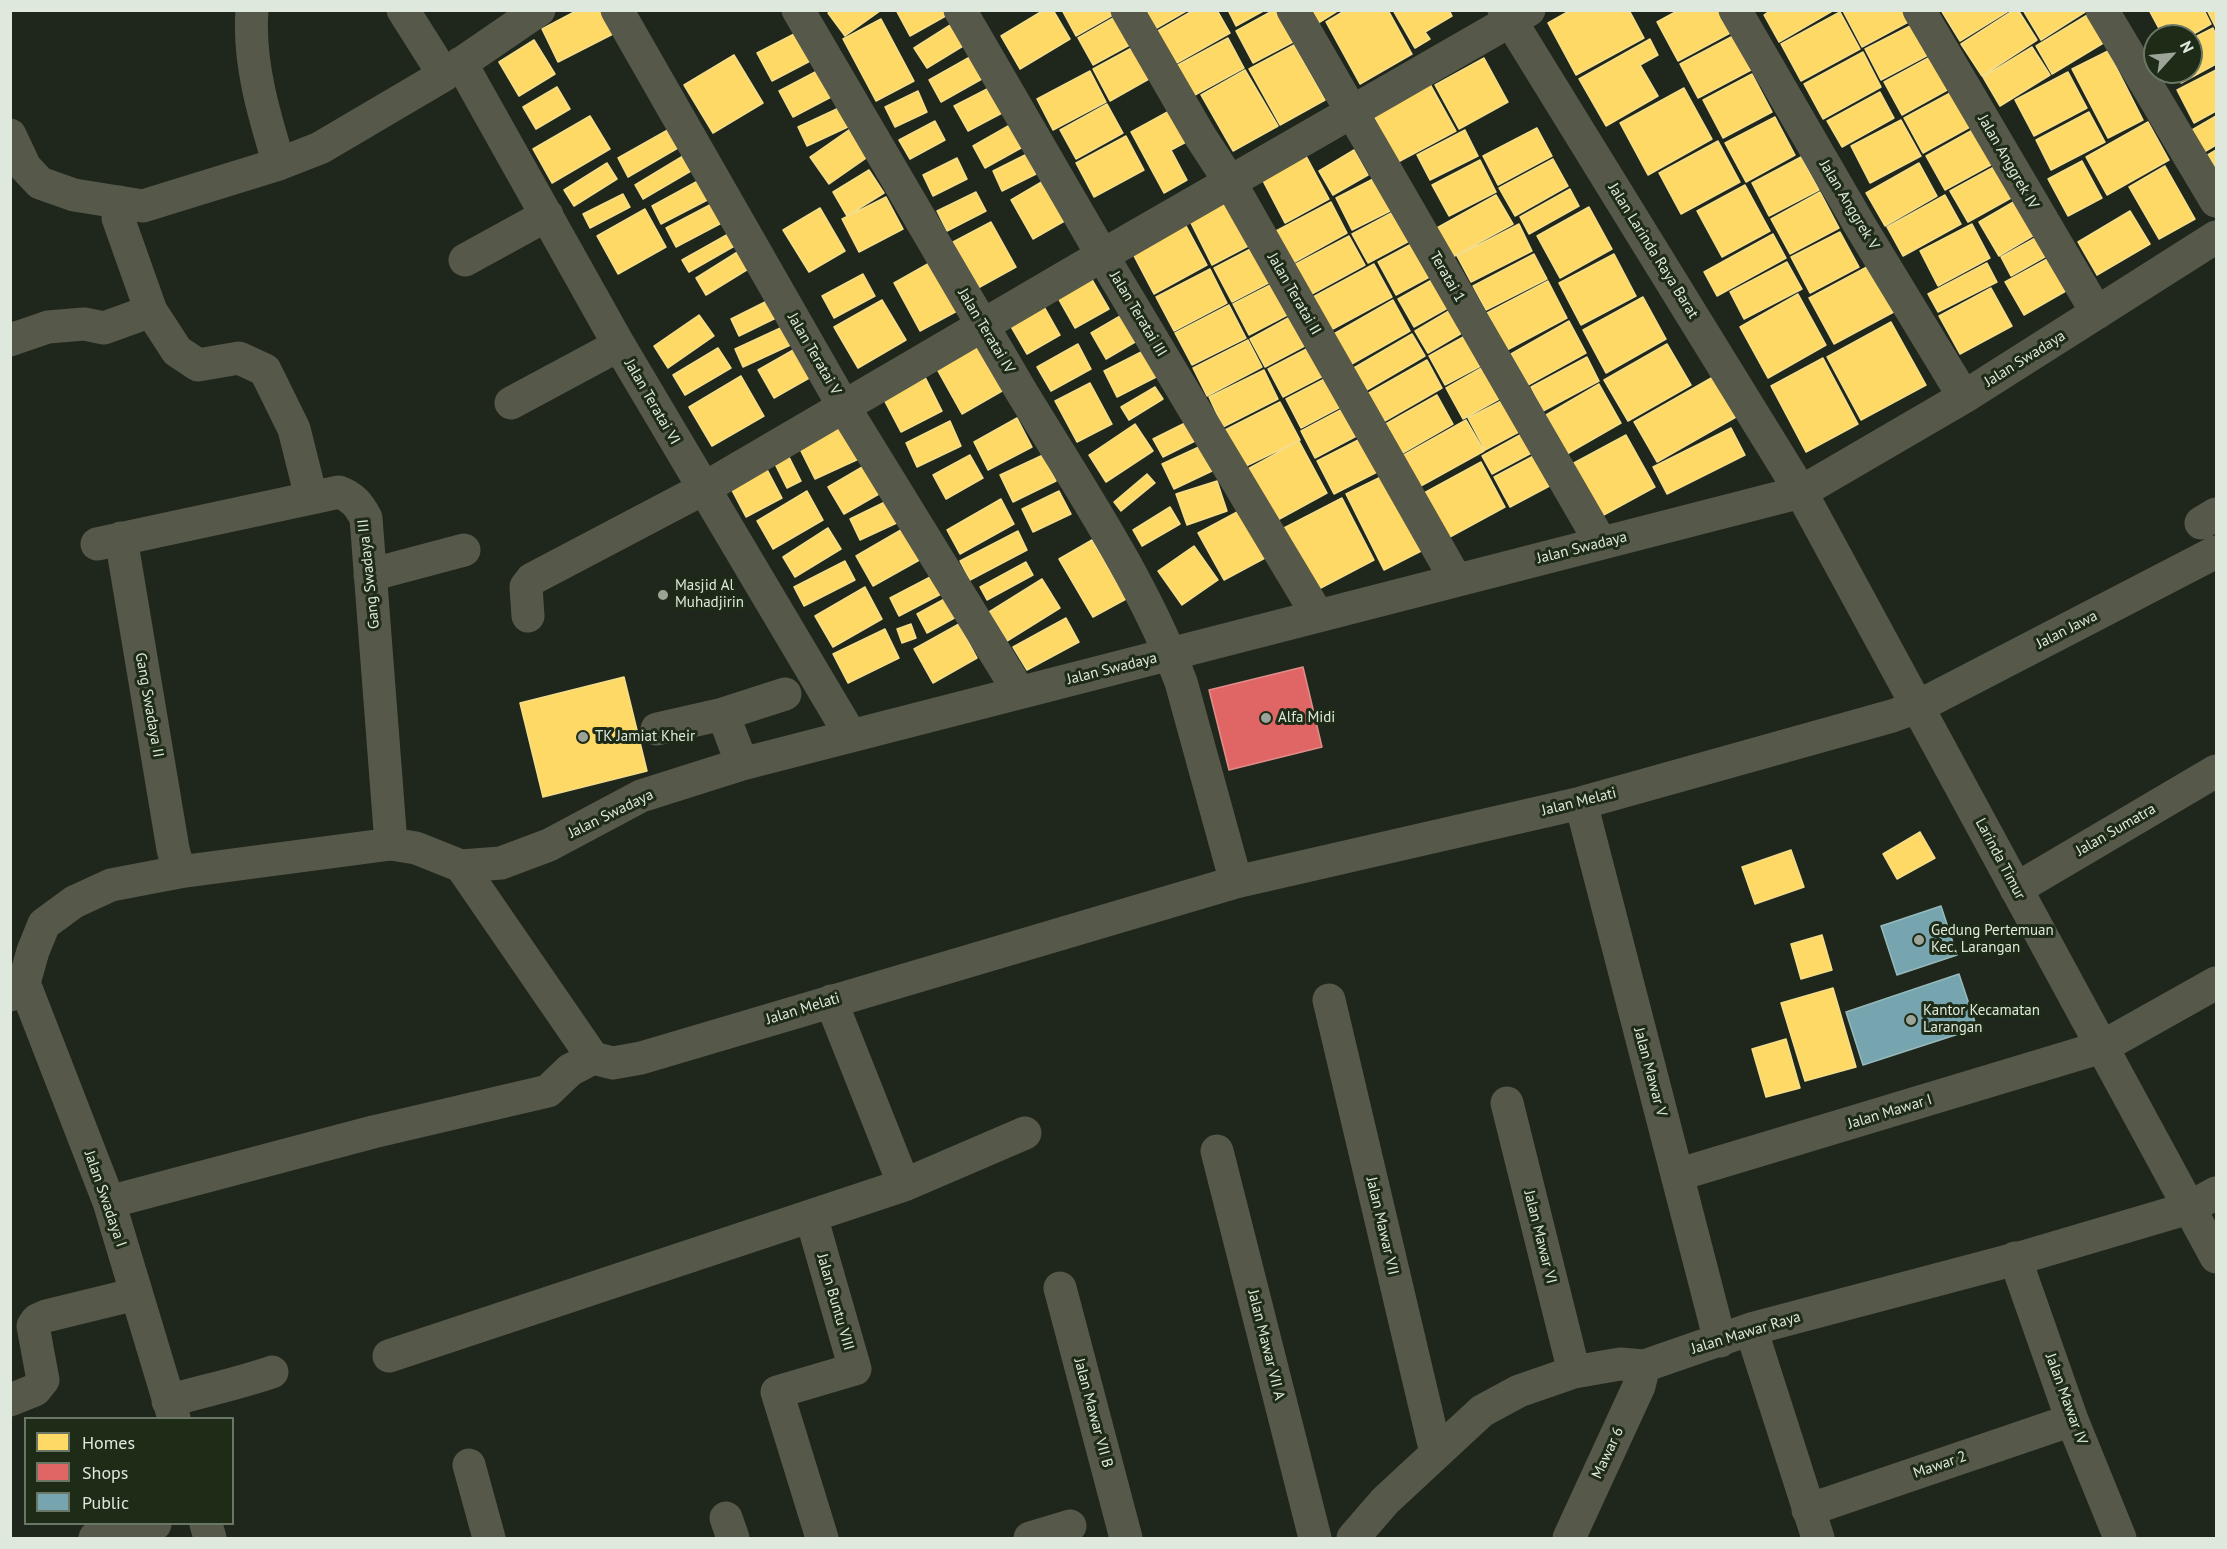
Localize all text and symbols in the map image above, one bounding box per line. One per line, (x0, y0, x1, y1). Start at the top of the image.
north arrow (2143, 24, 2203, 84)
text: N (2176, 38, 2199, 56)
street label: Jalan Anggrek IV (1974, 112, 2042, 212)
street label: Jalan Anggrek V (1815, 157, 1883, 253)
street label: Jalan Larinda Raya Barat (1604, 180, 1702, 322)
street label: Teratai 1 (1425, 249, 1469, 305)
street label: Jalan Teratai II (1263, 250, 1325, 338)
street label: Jalan Teratai III (1106, 268, 1170, 360)
street label: Jalan Teratai IV (954, 285, 1018, 377)
street label: Jalan Teratai V (783, 310, 845, 398)
street label: Jalan Swadaya (1981, 327, 2069, 391)
street label: Jalan Teratai VI (620, 356, 684, 448)
street label: Gang Swadaya III (354, 518, 384, 630)
street label: Jalan Swadaya (1535, 528, 1629, 568)
place label: Masjid Al Muhadjirin (675, 577, 744, 612)
marker: Masjid Al Muhadjirin (656, 588, 670, 602)
street label: Jalan Jawa (2033, 607, 2101, 653)
street label: Jalan Swadaya (1065, 649, 1159, 689)
street label: Gang Swadaya II (131, 651, 167, 759)
place label: Alfa Midi (1278, 709, 1335, 727)
marker: Alfa Midi (1259, 711, 1273, 725)
place label: TK Jamiat Kheir (595, 728, 695, 746)
marker: TK Jamiat Kheir (576, 730, 590, 744)
street label: Jalan Melati (1540, 784, 1618, 820)
street label: Jalan Swadaya (566, 786, 656, 842)
street label: Jalan Sumatra (2073, 800, 2159, 860)
street label: Larinda Timur (1971, 815, 2029, 903)
place label: Gedung Pertemuan Kec. Larangan (1931, 922, 2054, 957)
marker: Gedung Pertemuan Kec. Larangan (1912, 933, 1926, 947)
street label: Jalan Melati (764, 989, 842, 1029)
place label: Kantor Kecamatan Larangan (1923, 1002, 2040, 1037)
marker: Kantor Kecamatan Larangan (1904, 1013, 1918, 1027)
street label: Jalan Mawar V (1630, 1026, 1670, 1118)
street label: Jalan Mawar I (1846, 1091, 1934, 1133)
street label: Jalan Swadaya I (80, 1149, 130, 1249)
street label: Jalan Mawar VII (1362, 1175, 1402, 1277)
street label: Jalan Mawar VI (1520, 1188, 1560, 1286)
street label: Jalan Buntu VIII (813, 1252, 857, 1352)
street label: Jalan Mawar VII A (1244, 1288, 1288, 1402)
street label: Jalan Mawar Raya (1689, 1308, 1803, 1358)
street label: Jalan Mawar IV (2041, 1351, 2091, 1447)
street label: Jalan Mawar VII B (1070, 1356, 1116, 1470)
legend (24, 1417, 234, 1525)
street label: Mawar 6 (1588, 1424, 1628, 1482)
text: Homes (82, 1431, 135, 1454)
street label: Mawar 2 (1911, 1448, 1969, 1482)
text: Shops (82, 1461, 128, 1484)
text: Public (82, 1491, 129, 1514)

